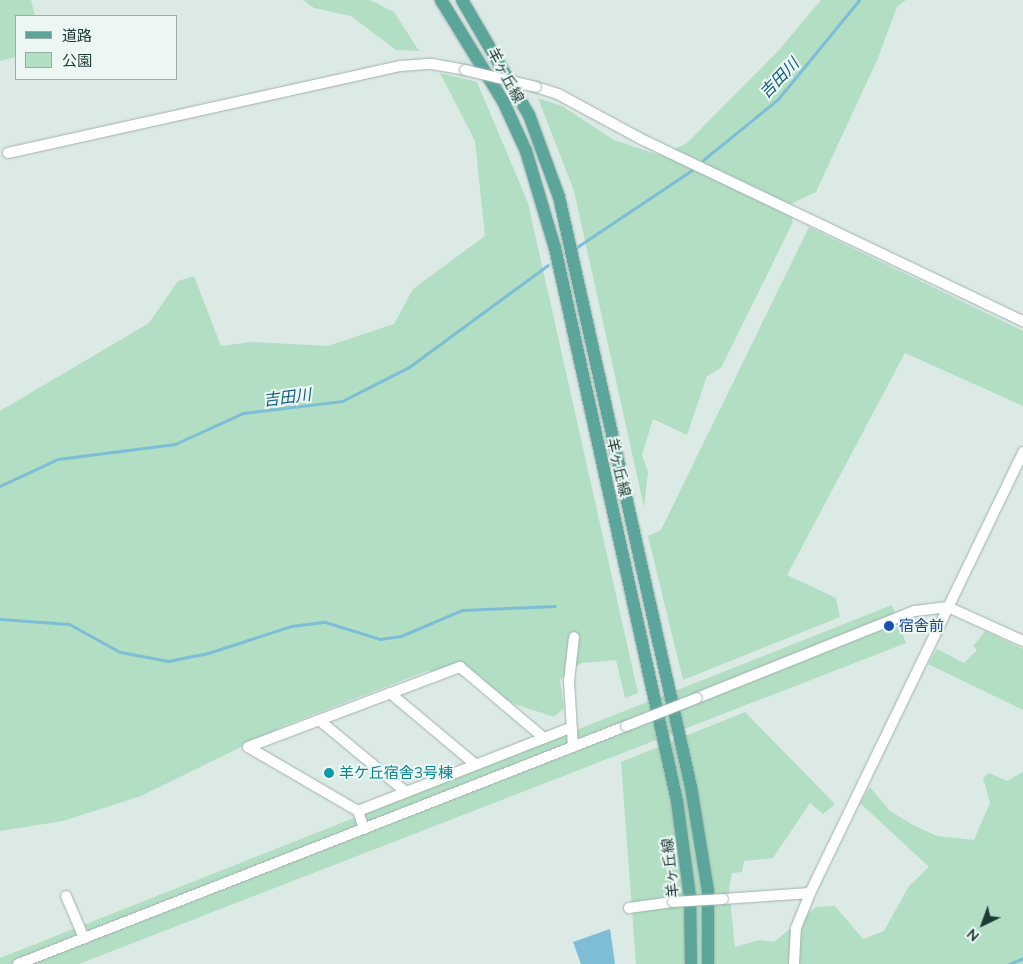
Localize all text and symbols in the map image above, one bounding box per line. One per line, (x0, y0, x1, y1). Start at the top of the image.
legend (15, 15, 178, 80)
text: 道路 (62, 26, 92, 45)
street label: 羊ヶ丘線 (484, 44, 528, 106)
text: 公園 (62, 51, 92, 70)
water label: 吉田川 (755, 54, 803, 102)
water label: 吉田川 (262, 385, 312, 409)
street label: 羊ヶ丘線 (603, 436, 635, 498)
place label: 宿舎前 (899, 617, 944, 635)
marker: 宿舎前 (883, 620, 895, 632)
place label: 羊ケ丘宿舎3号棟 (339, 764, 453, 782)
marker: 羊ケ丘宿舎3号棟 (323, 767, 335, 779)
street label: 羊ヶ丘線 (658, 837, 682, 899)
north arrow (958, 899, 1008, 949)
text: N (963, 925, 983, 945)

